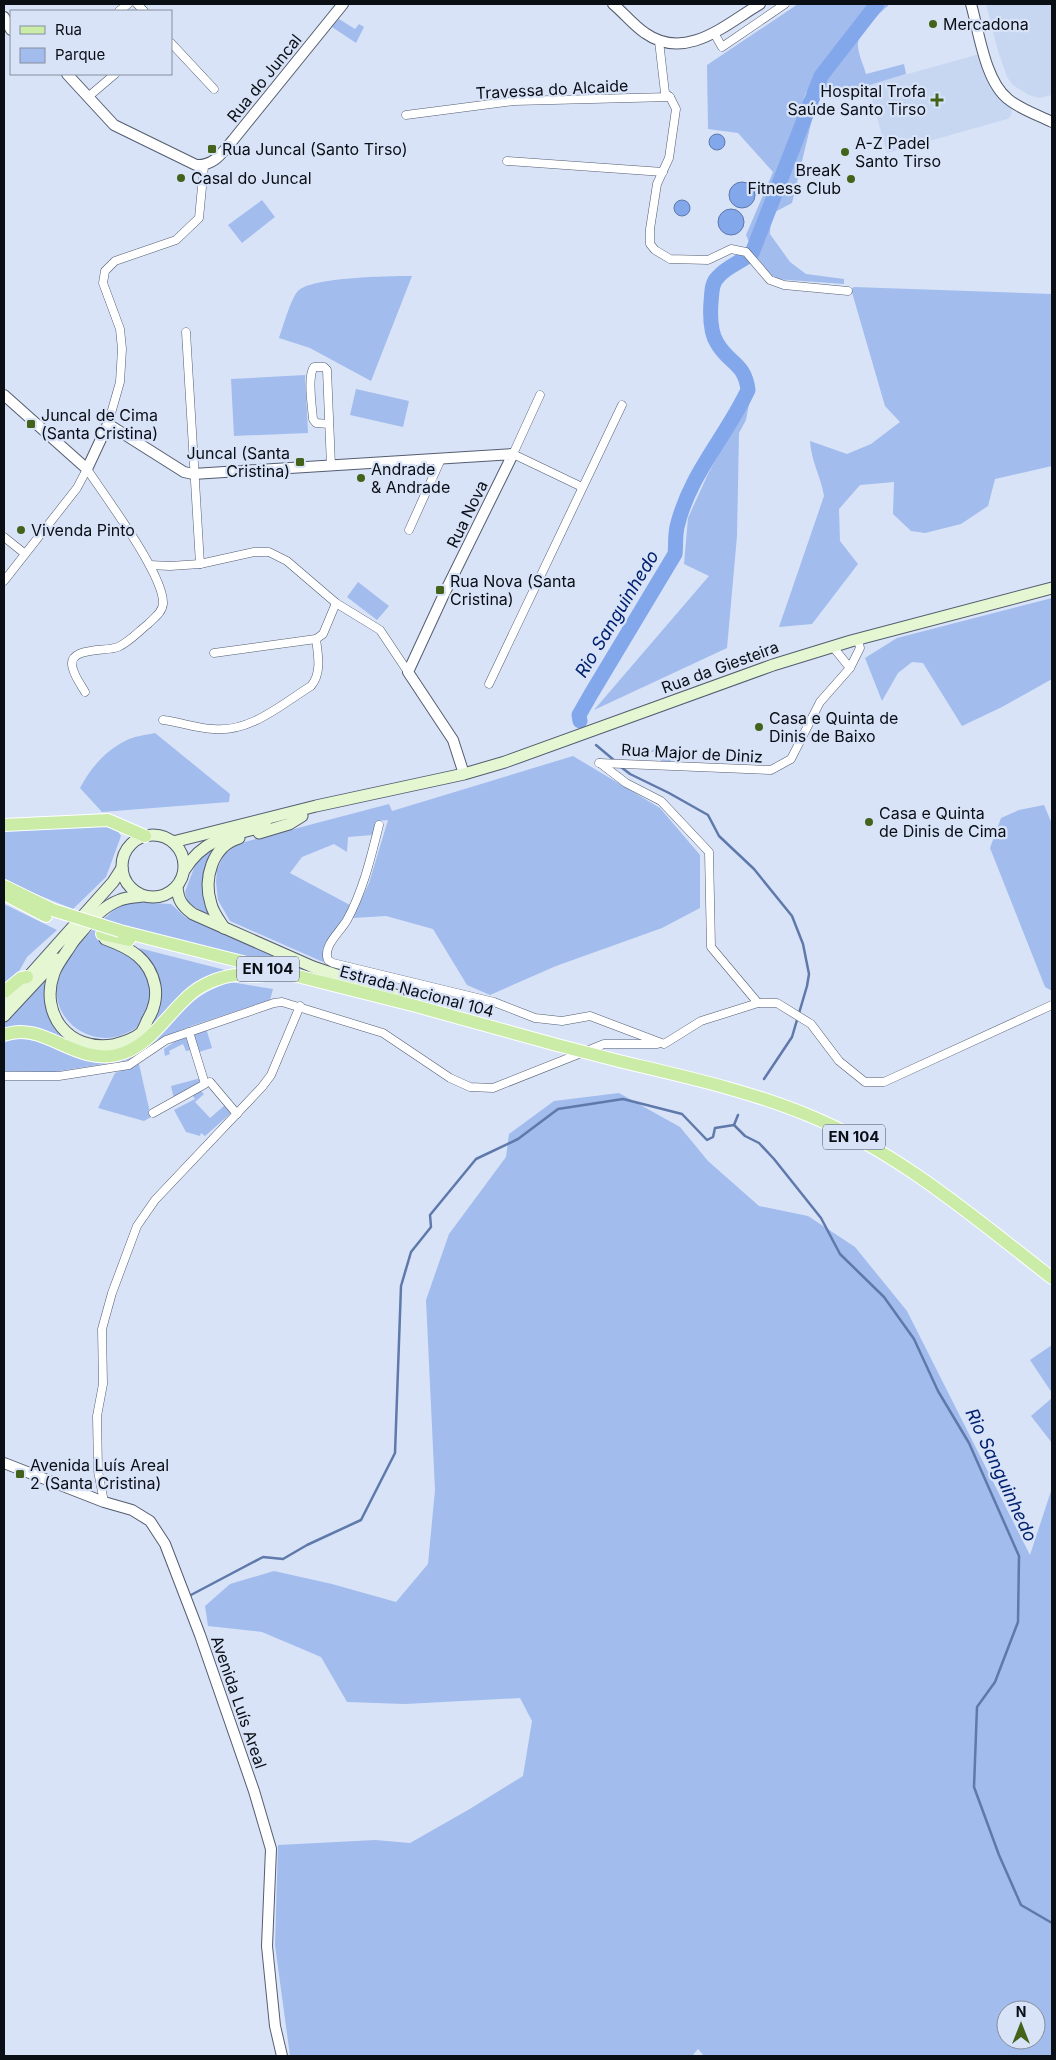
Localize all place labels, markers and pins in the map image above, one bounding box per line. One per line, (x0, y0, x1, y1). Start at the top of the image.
place label: Mercadona (943, 14, 1029, 34)
marker: Mercadona (927, 18, 939, 30)
place label: Hospital Trofa Saúde Santo Tirso (788, 81, 926, 119)
marker: Hospital Trofa Saúde Santo Tirso (930, 93, 944, 107)
place label: A-Z Padel Santo Tirso (855, 133, 941, 171)
place label: Rua Juncal (Santo Tirso) (222, 139, 408, 159)
marker: Rua Juncal (Santo Tirso) (206, 143, 218, 155)
marker: A-Z Padel Santo Tirso (839, 146, 851, 158)
place label: BreaK Fitness Club (747, 160, 841, 198)
place label: Casal do Juncal (191, 168, 312, 188)
marker: Casal do Juncal (175, 172, 187, 184)
marker: BreaK Fitness Club (845, 173, 857, 185)
place label: Juncal de Cima (Santa Cristina) (41, 405, 158, 443)
marker: Juncal de Cima (Santa Cristina) (25, 418, 37, 430)
place label: Juncal (Santa Cristina) (186, 443, 290, 481)
marker: Juncal (Santa Cristina) (294, 456, 306, 468)
place label: Andrade & Andrade (371, 459, 450, 497)
marker: Andrade & Andrade (355, 472, 367, 484)
place label: Vivenda Pinto (31, 520, 135, 540)
marker: Vivenda Pinto (15, 524, 27, 536)
place label: Rua Nova (Santa Cristina) (450, 571, 576, 609)
marker: Rua Nova (Santa Cristina) (434, 584, 446, 596)
place label: Casa e Quinta de Dinis de Baixo (769, 708, 898, 746)
marker: Casa e Quinta de Dinis de Baixo (753, 721, 765, 733)
place label: Casa e Quinta de Dinis de Cima (879, 803, 1007, 841)
marker: Casa e Quinta de Dinis de Cima (863, 816, 875, 828)
place label: Avenida Luís Areal 2 (Santa Cristina) (30, 1455, 169, 1493)
marker: Avenida Luís Areal 2 (Santa Cristina) (14, 1468, 26, 1480)

